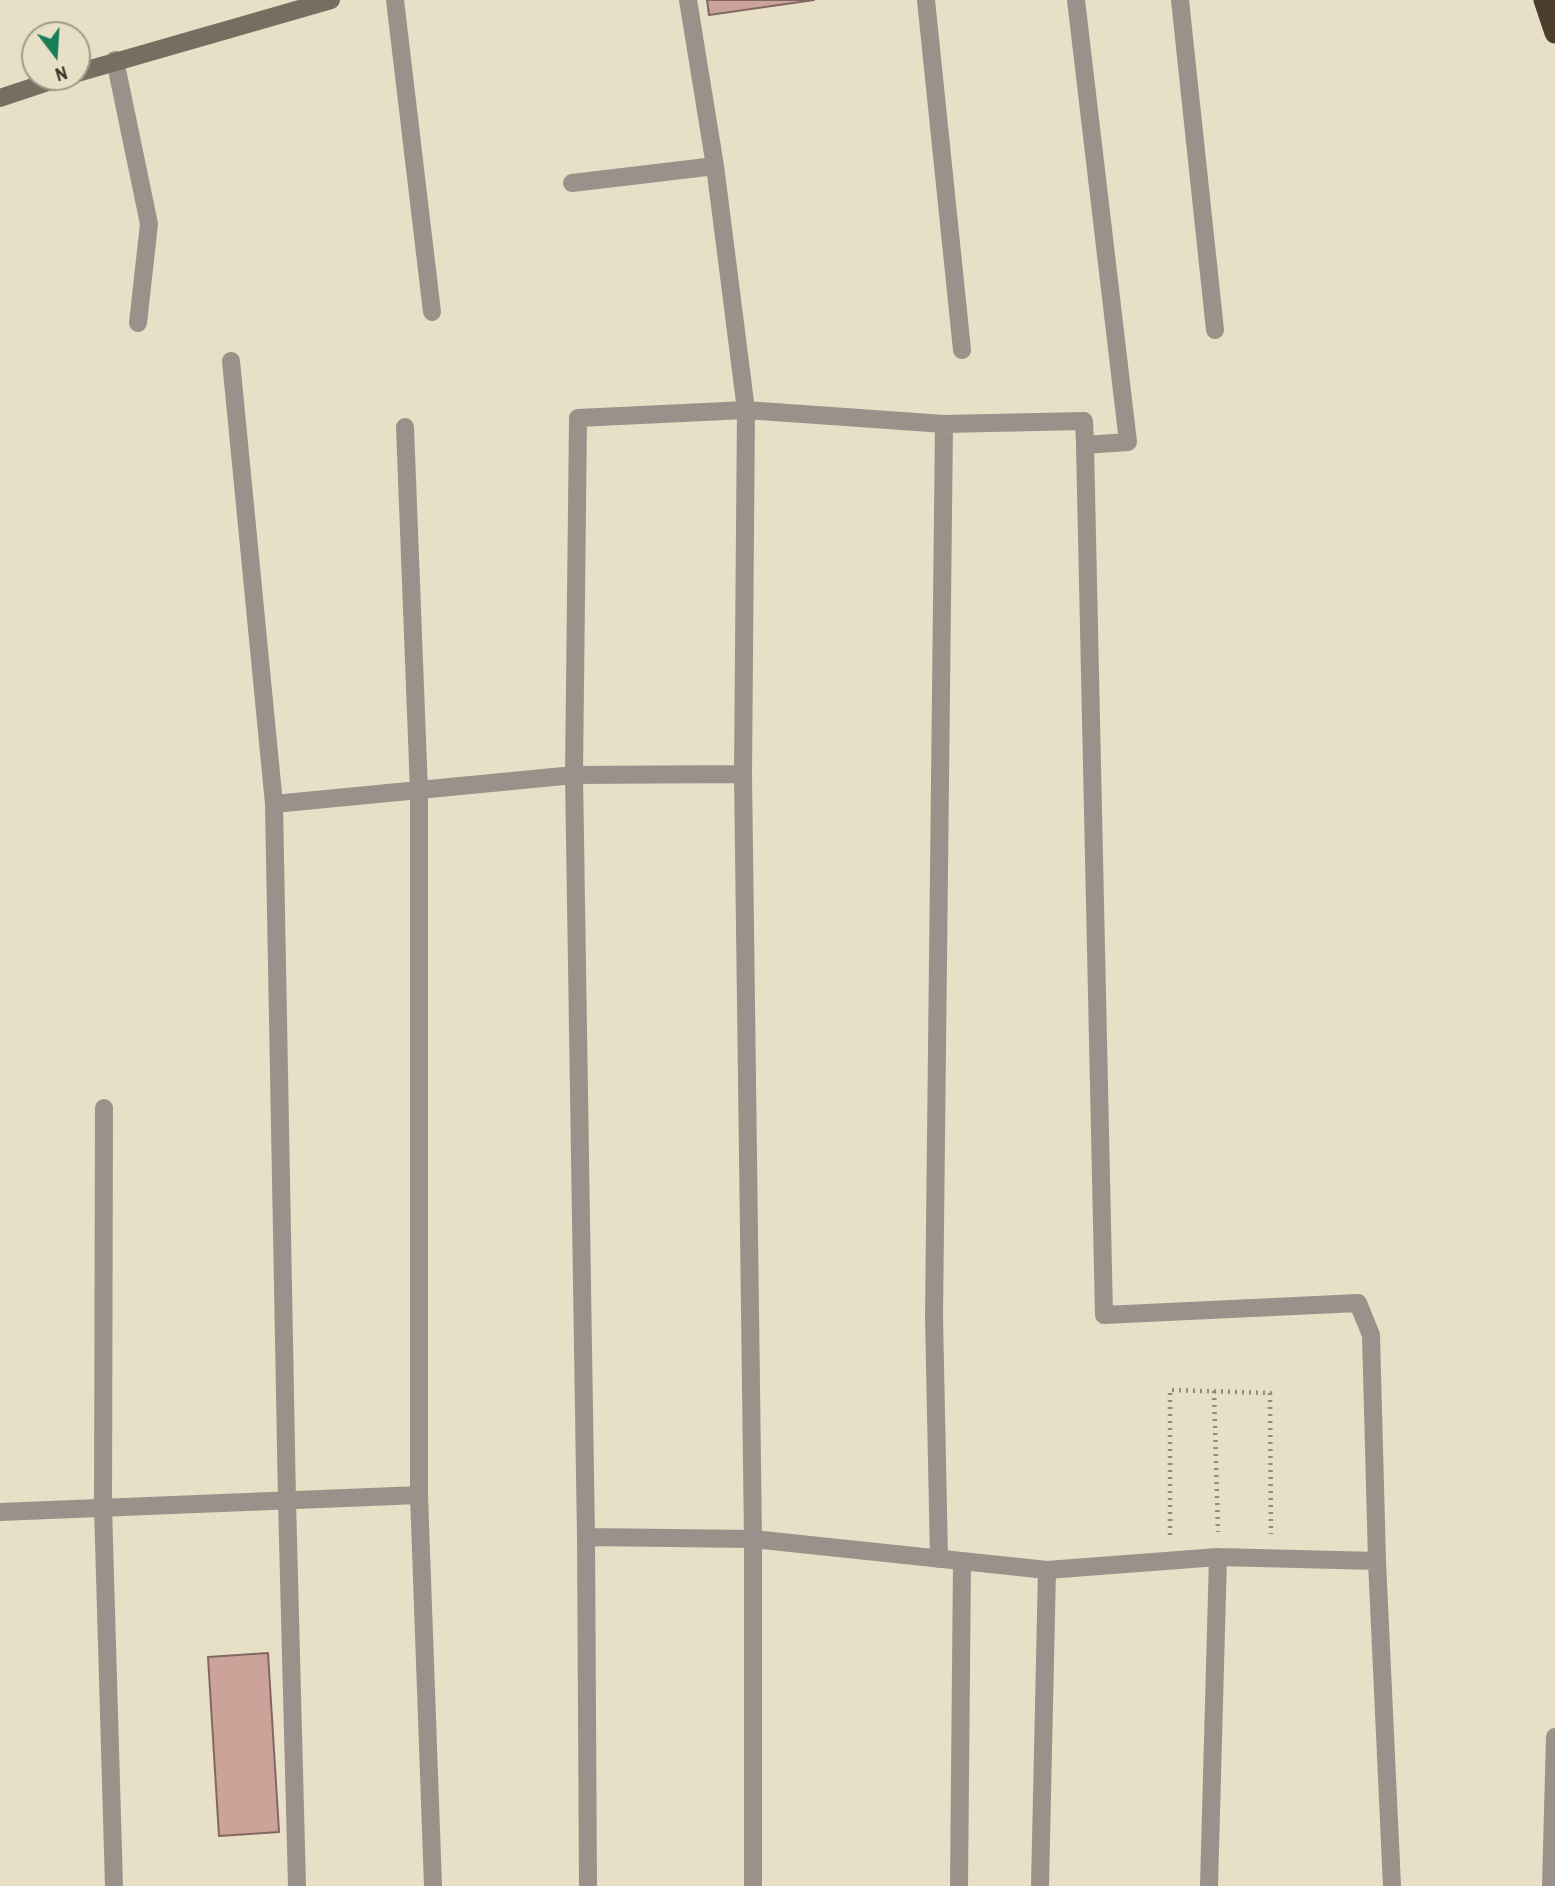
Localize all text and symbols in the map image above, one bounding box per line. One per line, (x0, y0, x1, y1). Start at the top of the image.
north arrow (21, 21, 91, 91)
text: N (52, 60, 71, 88)

